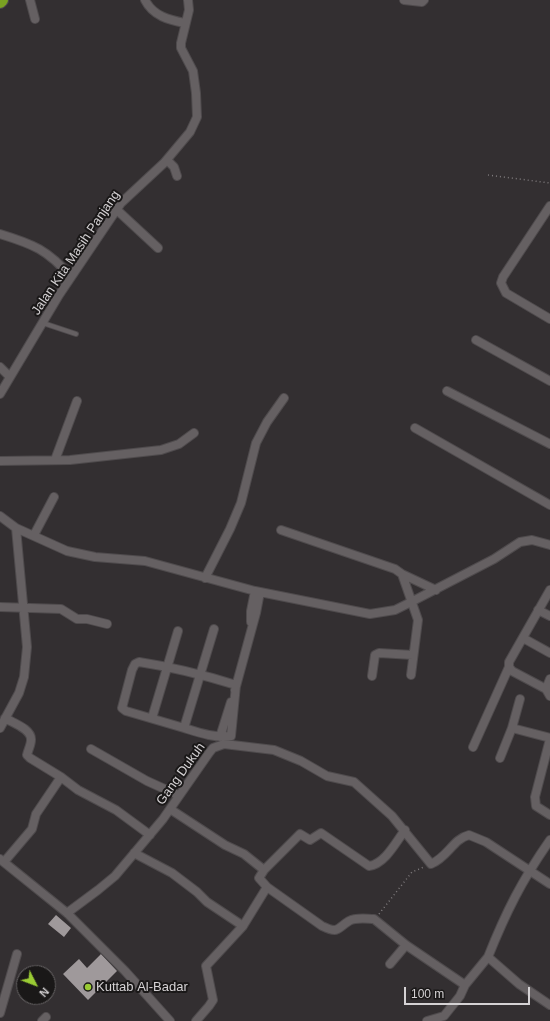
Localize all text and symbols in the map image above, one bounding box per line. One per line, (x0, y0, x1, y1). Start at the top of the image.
street label: Jalan Kita Masih Panjang (29, 188, 123, 318)
street label: Gang Dukuh (153, 740, 209, 808)
north arrow (16, 965, 56, 1005)
place label: Kuttab Al-Badar (96, 979, 188, 995)
scale bar (406, 979, 532, 1005)
marker: Kuttab Al-Badar (83, 982, 93, 992)
text: N (37, 985, 51, 999)
text: 100 m (411, 987, 444, 1001)

